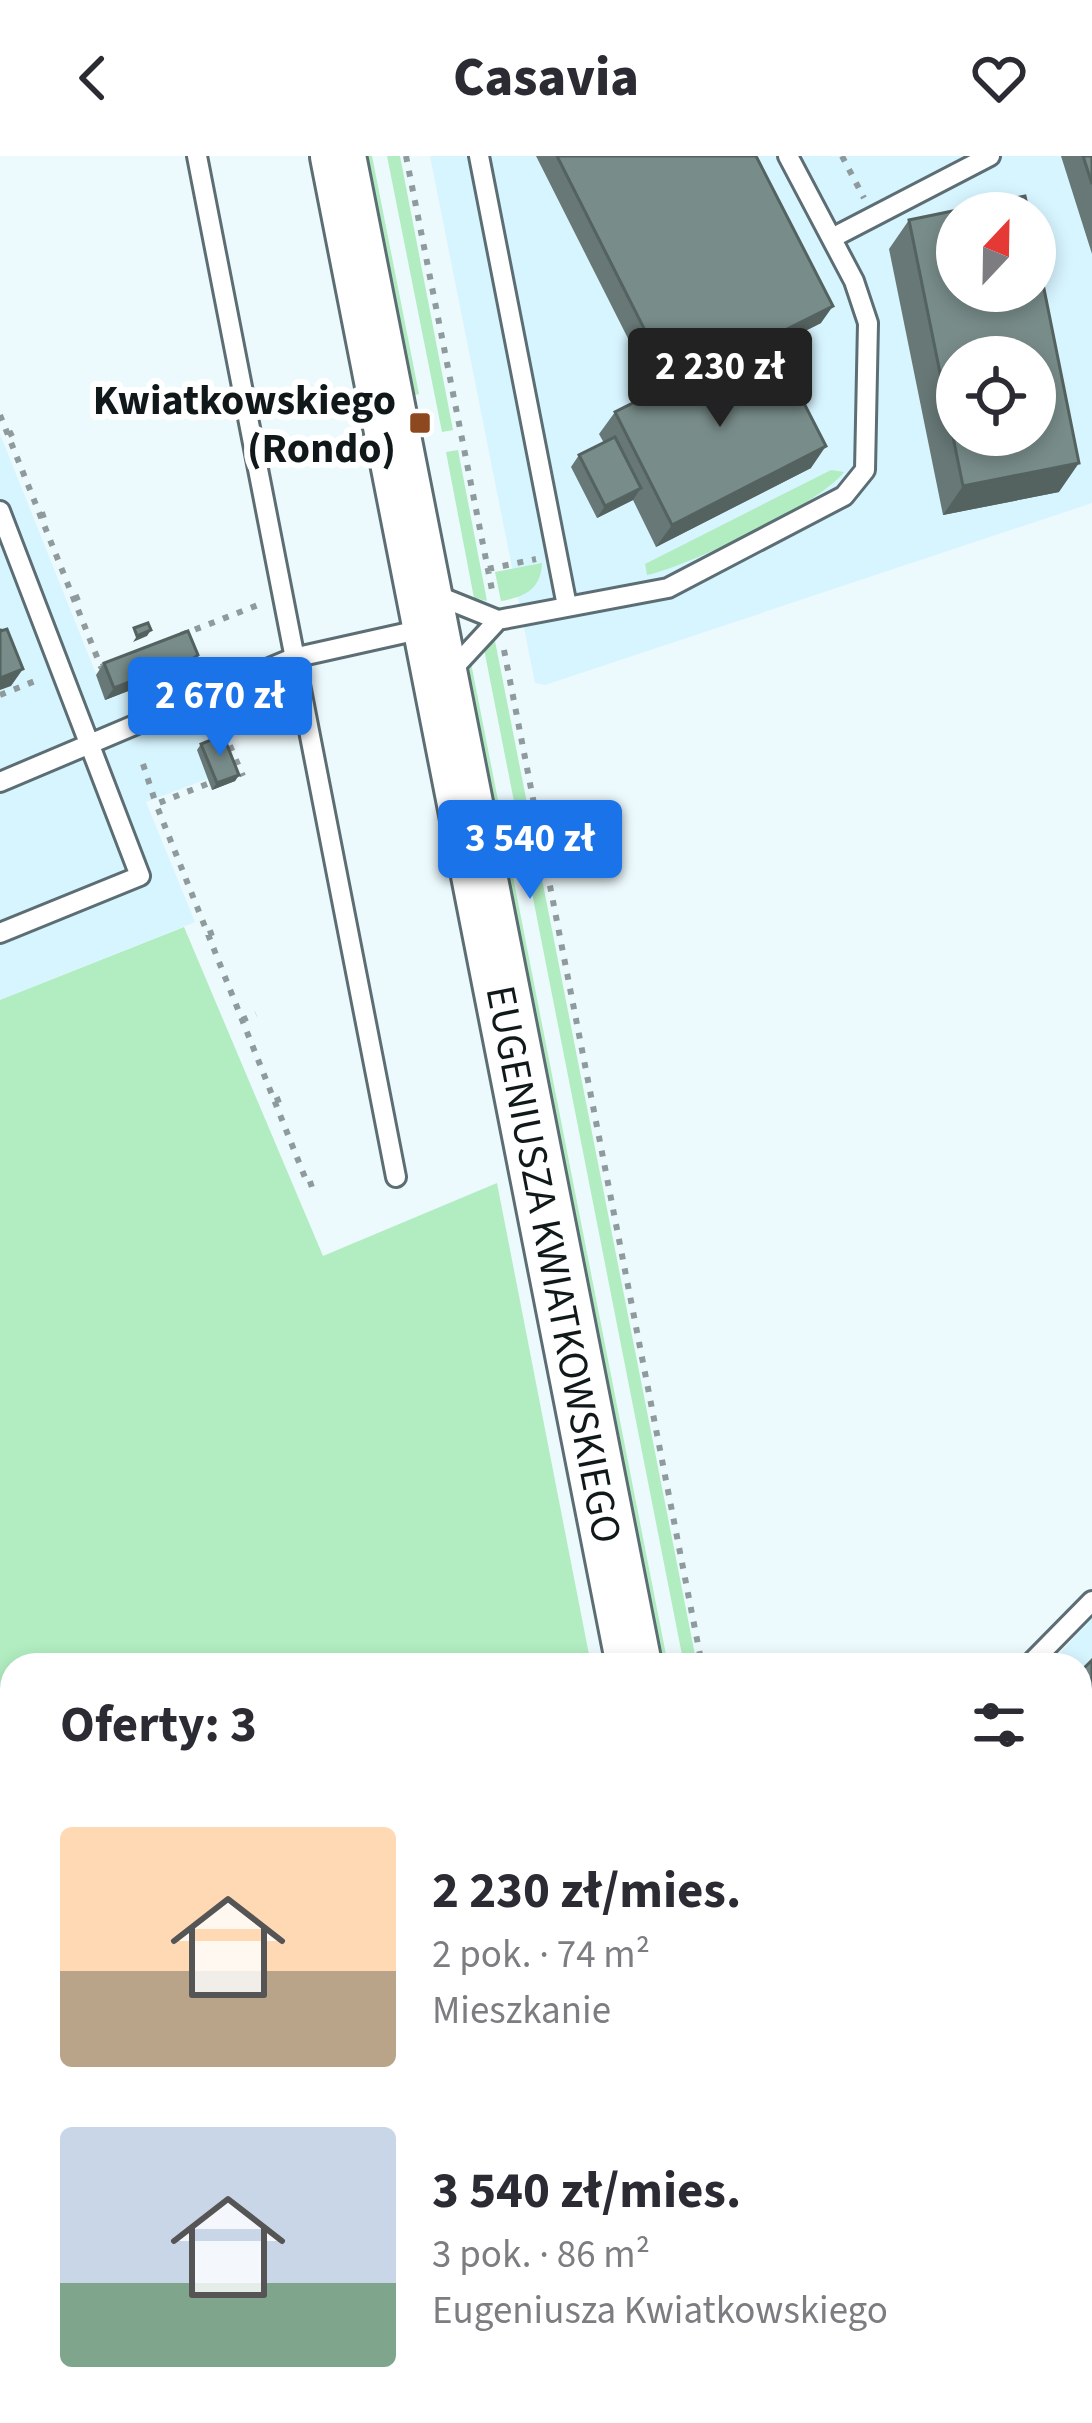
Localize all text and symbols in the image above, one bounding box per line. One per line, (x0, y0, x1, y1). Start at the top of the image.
text: Casavia (453, 40, 639, 117)
icon: back (60, 45, 126, 111)
icon: heart (966, 45, 1032, 111)
north arrow (936, 192, 1056, 312)
map controls (936, 192, 1056, 456)
pin: 2 230 zł (596, 328, 844, 430)
button: locate (936, 336, 1056, 456)
text: 2 230 zł (655, 339, 785, 395)
place label: Kwiatkowskiego (Rondo) (93, 371, 396, 479)
marker: Kwiatkowskiego (Rondo) (407, 410, 433, 436)
pin: 2 670 zł (96, 657, 344, 759)
text: 2 670 zł (155, 668, 285, 724)
pin: 3 540 zł (406, 800, 654, 902)
text: 3 540 zł (465, 811, 595, 867)
street label: EUGENIUSZA KWIATKOWSKIEGO (470, 980, 637, 1548)
text: Oferty: 3 (60, 1689, 257, 1761)
icon: filters (966, 1692, 1032, 1758)
text: 2 230 zł/mies. (432, 1855, 741, 1927)
icon: home (156, 1875, 300, 2019)
text: 2 pok. · 74 m² (432, 1927, 650, 1983)
text: Mieszkanie (432, 1983, 611, 2039)
text: 3 540 zł/mies. (432, 2155, 741, 2227)
icon: home (156, 2175, 300, 2319)
text: 3 pok. · 86 m² (432, 2227, 650, 2283)
text: Eugeniusza Kwiatkowskiego (432, 2283, 888, 2339)

